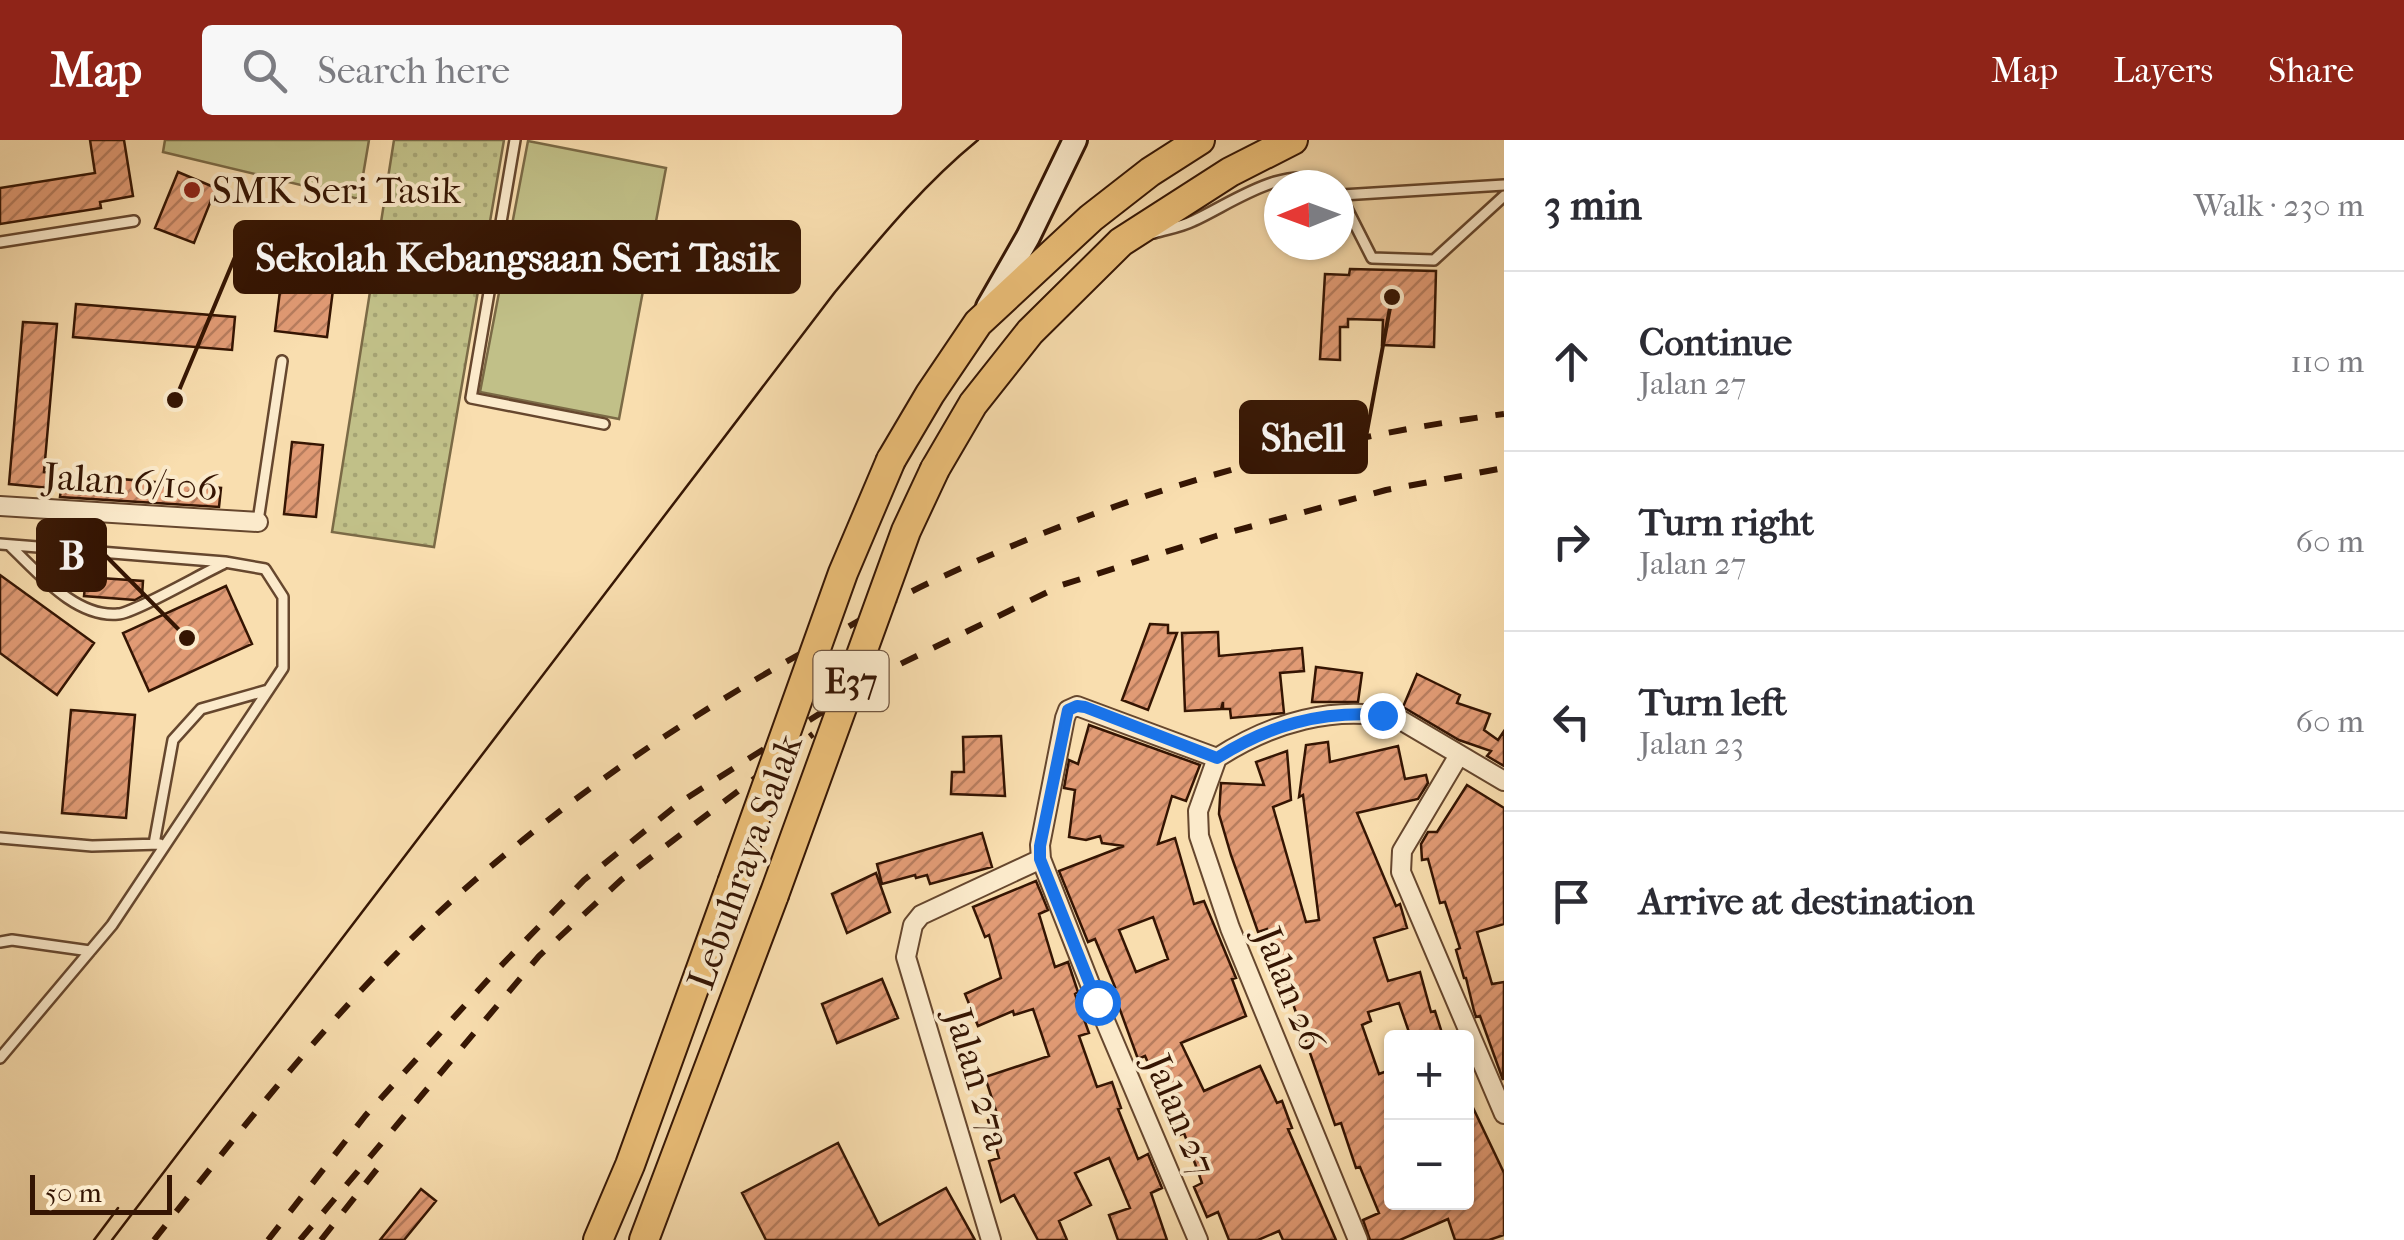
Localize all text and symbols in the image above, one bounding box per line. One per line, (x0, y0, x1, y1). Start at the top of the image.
search box (202, 25, 902, 115)
text: Map (50, 42, 142, 98)
icon: search (237, 43, 292, 98)
text: Search here (317, 48, 510, 93)
text: Map (1991, 50, 2058, 91)
text: Layers (2113, 50, 2213, 91)
text: Share (2268, 50, 2354, 91)
place label: SMK Seri Tasik (212, 168, 461, 213)
north arrow (1264, 170, 1354, 260)
marker: SMK Seri Tasik (181, 179, 203, 201)
text: 3 min (1544, 181, 1642, 230)
text: Walk · 230 m (2194, 187, 2364, 224)
callout: Sekolah Kebangsaan Seri Tasik (235, 222, 799, 292)
text: Sekolah Kebangsaan Seri Tasik (255, 235, 780, 281)
text: Continue (1639, 320, 1792, 365)
icon: ahead (1544, 334, 1599, 389)
text: 110 m (2290, 343, 2364, 380)
text: Jalan 27 (1639, 365, 1746, 402)
callout: Shell (1241, 402, 1366, 472)
text: Shell (1261, 415, 1346, 461)
street label: Jalan 6/106 (40, 453, 220, 511)
text: Turn right (1639, 500, 1814, 545)
icon: right (1544, 514, 1599, 569)
callout: B (38, 520, 105, 590)
text: 60 m (2296, 523, 2364, 560)
text: B (59, 533, 85, 579)
text: Jalan 27 (1639, 545, 1746, 582)
road number: E37 (814, 651, 888, 711)
text: Turn left (1639, 680, 1787, 725)
route end (1360, 693, 1406, 739)
icon: left (1544, 694, 1599, 749)
text: 60 m (2296, 703, 2364, 740)
text: Jalan 23 (1639, 725, 1744, 762)
street label: Lebuhraya Salak (678, 728, 812, 996)
icon: arrive (1544, 874, 1599, 929)
text: Arrive at destination (1639, 879, 1975, 924)
street label: Jalan 26 (1244, 918, 1335, 1058)
route start (1075, 980, 1121, 1026)
street label: Jalan 27a (934, 1000, 1021, 1155)
map controls (1384, 1030, 1474, 1210)
button: + (1384, 1030, 1474, 1120)
street label: Jalan 27 (1133, 1045, 1226, 1182)
button: − (1384, 1120, 1474, 1210)
scale bar (30, 1170, 172, 1214)
text: 50 m (45, 1176, 102, 1209)

